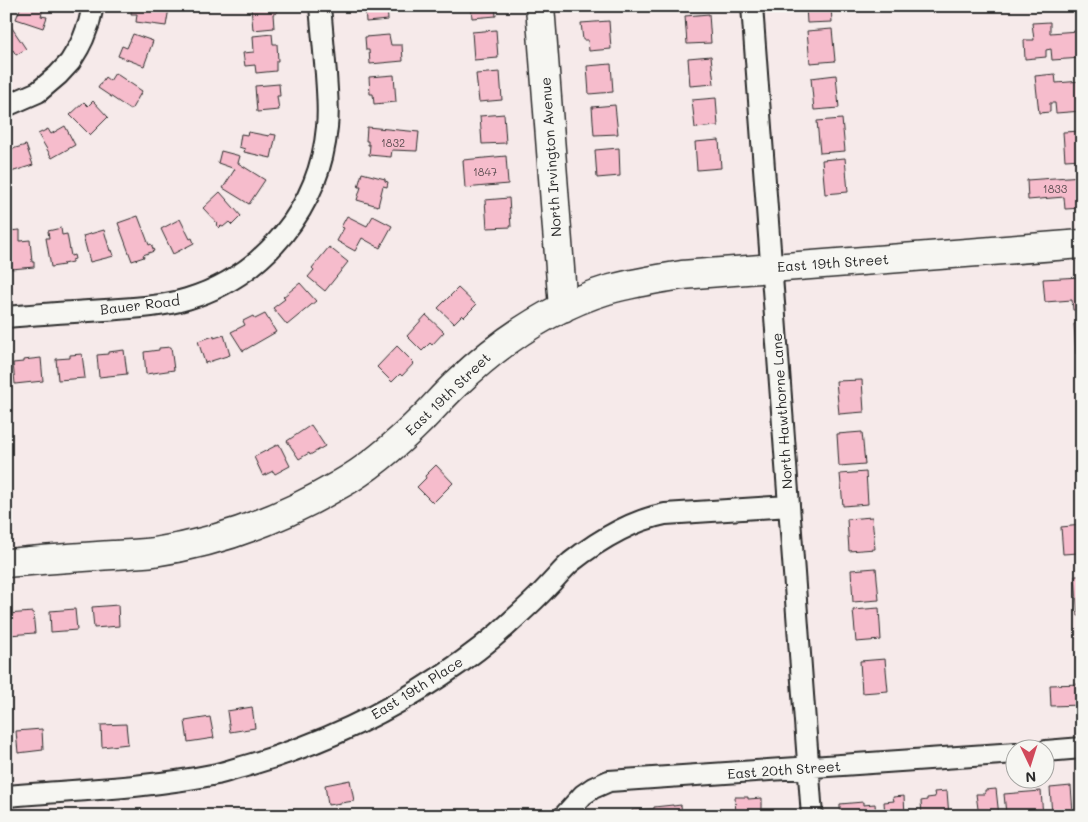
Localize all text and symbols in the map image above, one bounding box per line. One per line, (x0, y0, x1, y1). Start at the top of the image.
street label: North Irvington Avenue (535, 77, 566, 238)
house number: 1832 (381, 135, 405, 150)
house number: 1847 (473, 164, 497, 179)
house number: 1833 (1043, 181, 1068, 196)
street label: East 19th Street (777, 249, 889, 276)
street label: Bauer Road (99, 290, 181, 319)
street label: North Hawthorne Lane (767, 332, 796, 490)
street label: East 19th Street (401, 348, 494, 439)
street label: East 19th Place (367, 652, 466, 723)
north arrow (1006, 740, 1056, 790)
street label: East 20th Street (727, 756, 841, 783)
text: N (1025, 768, 1037, 787)

